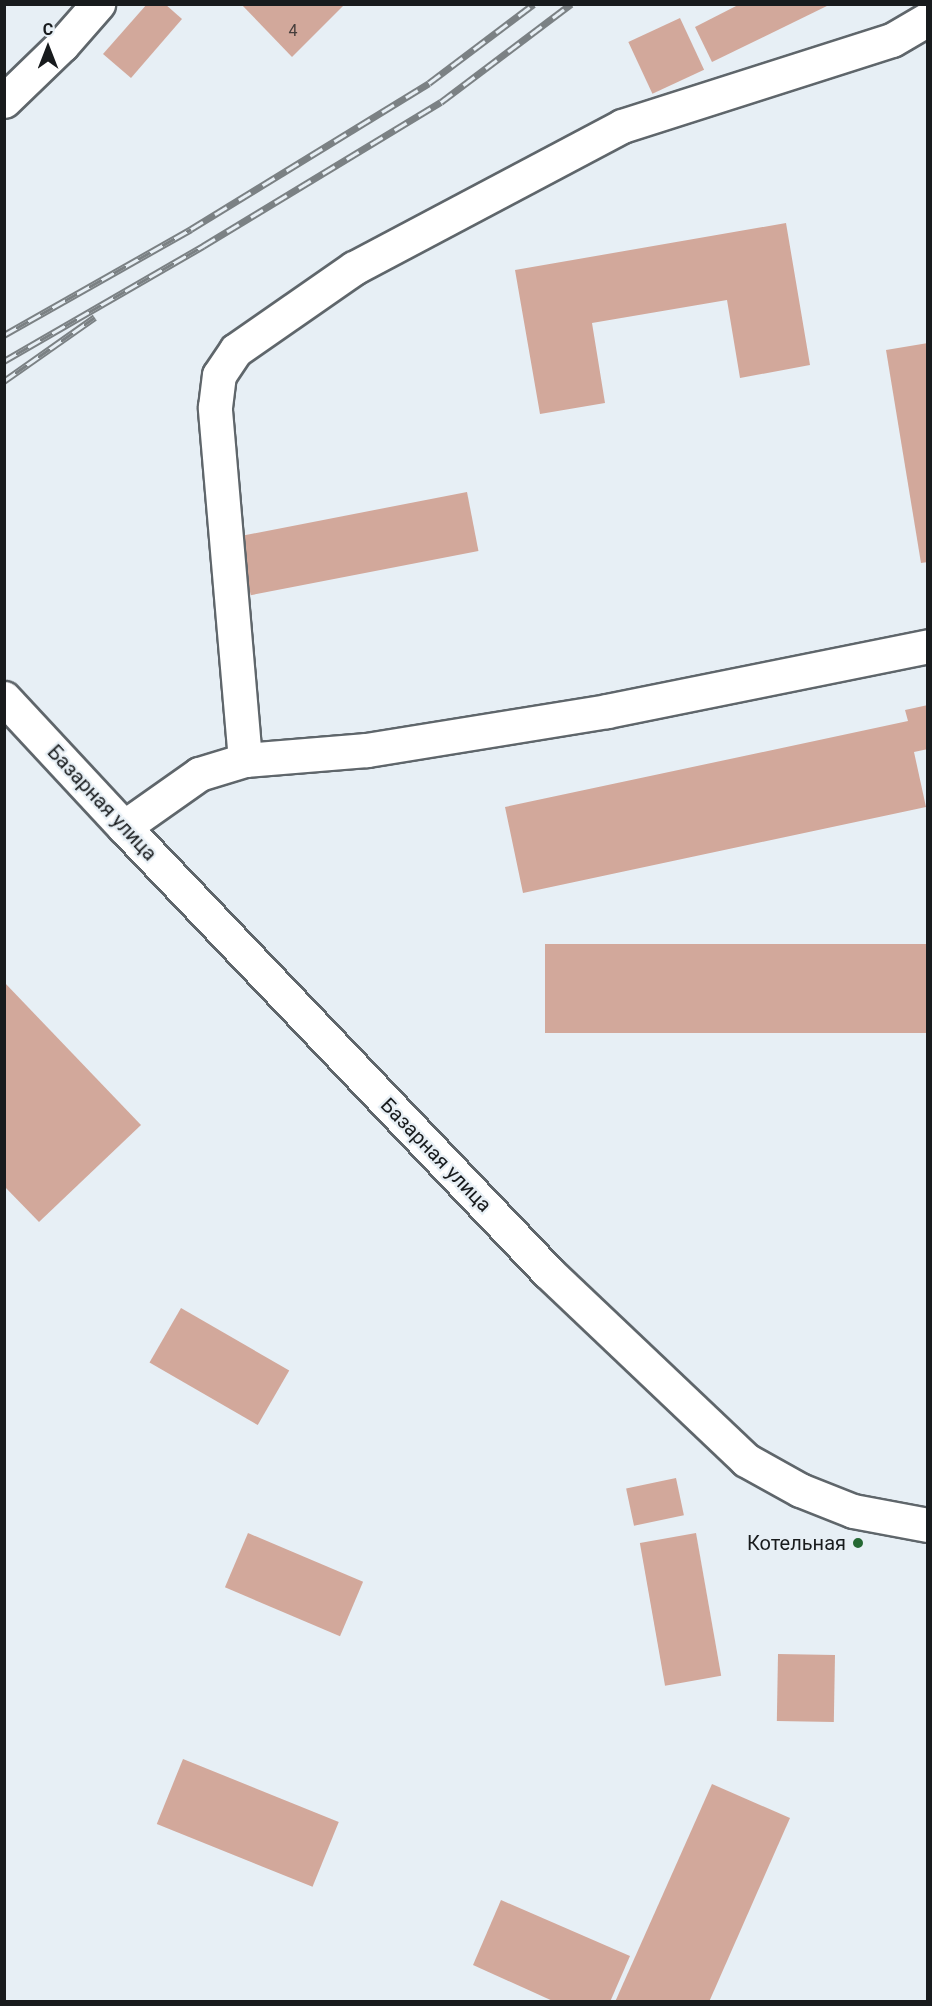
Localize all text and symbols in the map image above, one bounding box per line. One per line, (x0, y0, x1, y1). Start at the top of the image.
north arrow (18, 18, 78, 78)
text: С (43, 20, 53, 39)
house number: 4 (289, 21, 297, 41)
street label: Базарная улица (42, 740, 162, 866)
street label: Базарная улица (376, 1093, 496, 1217)
place label: Котельная (747, 1531, 846, 1555)
marker: Котельная (851, 1536, 865, 1550)

